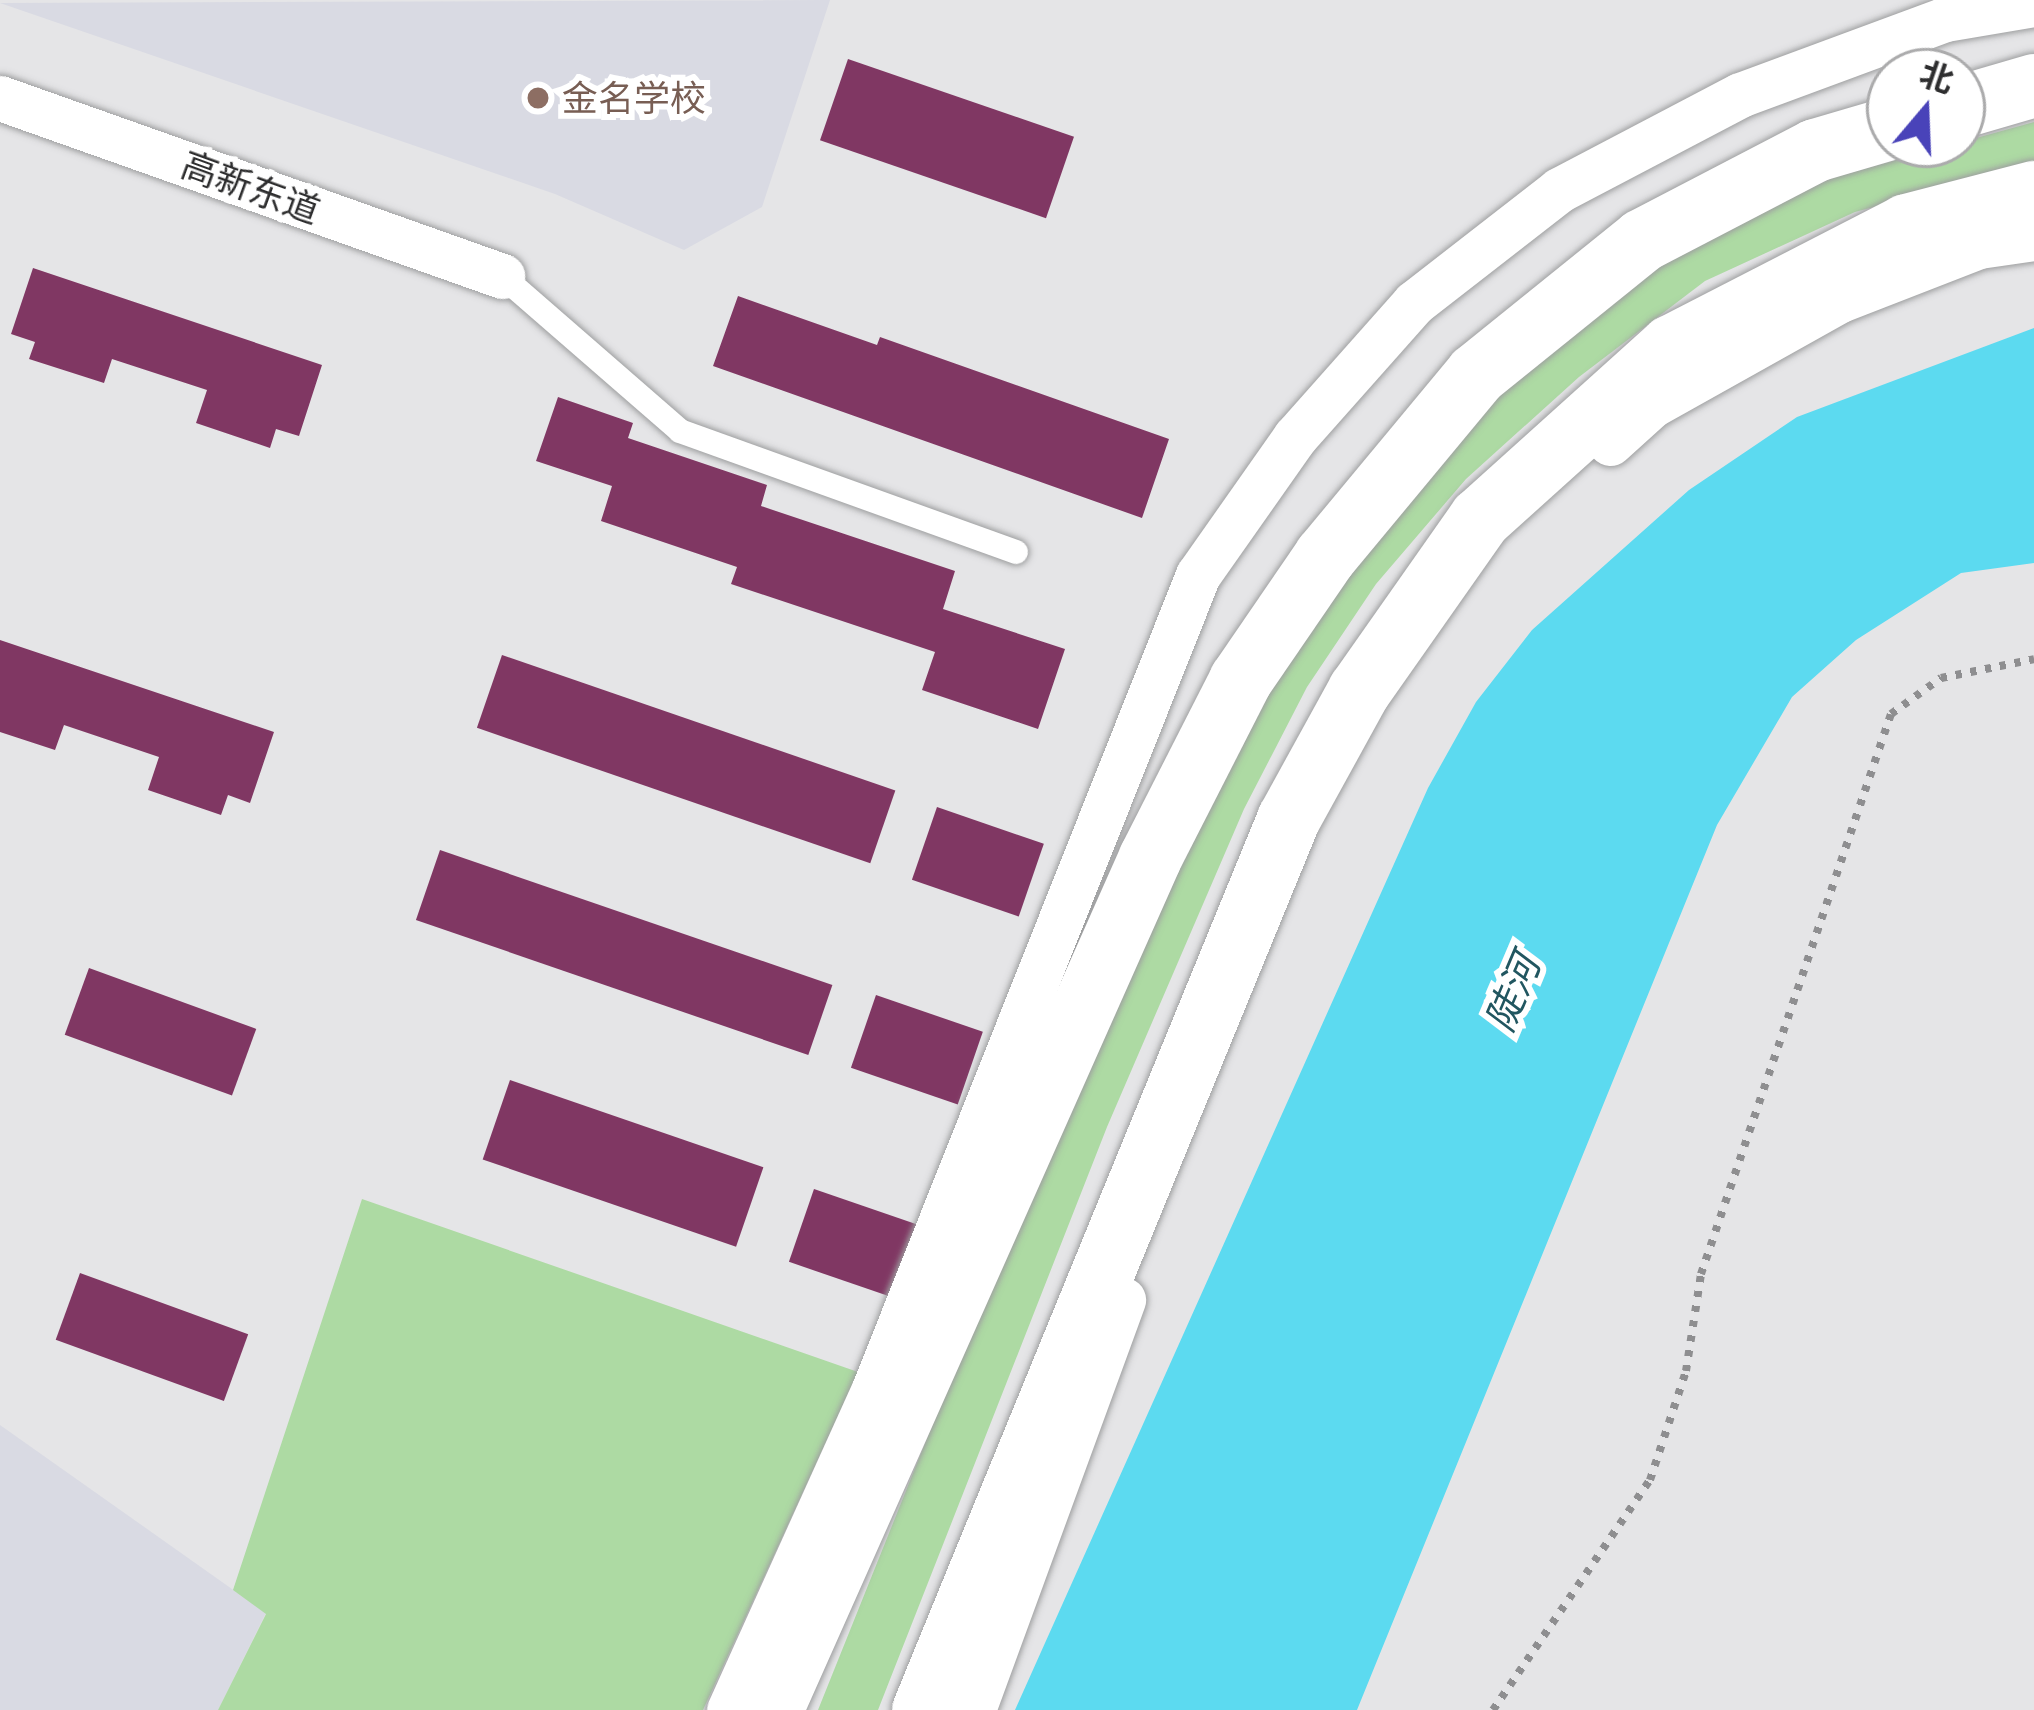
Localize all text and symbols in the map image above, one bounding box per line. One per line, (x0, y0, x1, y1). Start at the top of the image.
north arrow (1866, 48, 1986, 168)
text: 北 (1914, 51, 1960, 102)
place label: 金名学校 (562, 76, 706, 120)
marker: 金名学校 (525, 85, 551, 111)
street label: 高新东道 (176, 142, 326, 232)
water label: 陡河 (1476, 948, 1550, 1038)

